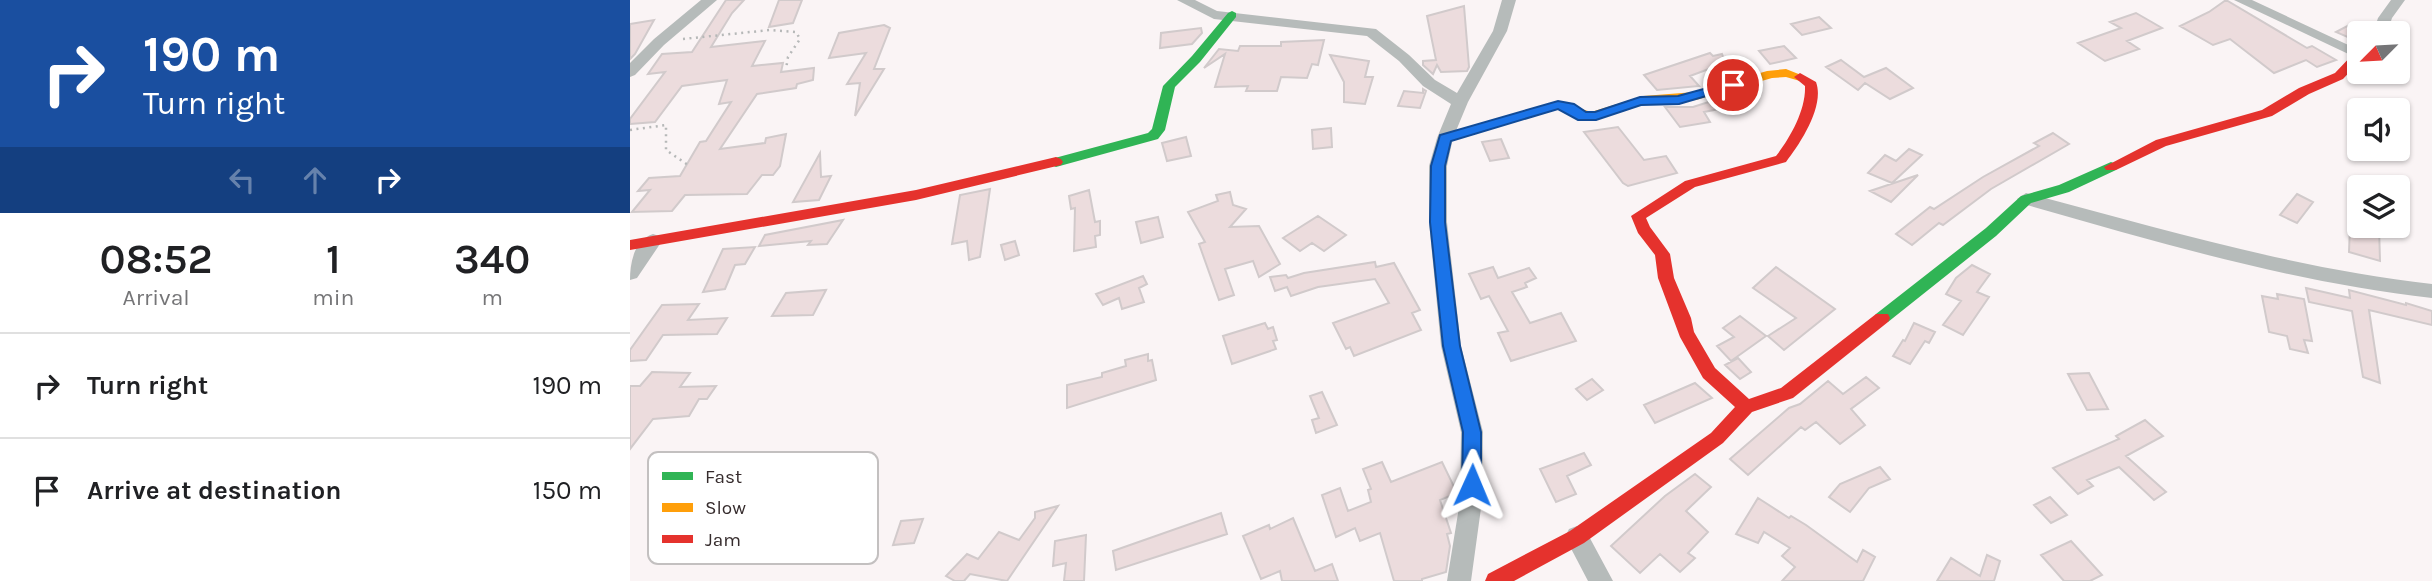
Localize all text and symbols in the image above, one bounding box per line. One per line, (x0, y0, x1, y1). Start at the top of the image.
north arrow (2347, 21, 2410, 84)
map controls (2347, 21, 2410, 238)
text: 190 m (143, 26, 280, 83)
icon: right (28, 28, 119, 119)
pin (1703, 55, 1763, 115)
icon: arrive (1714, 66, 1752, 104)
text: Turn right (143, 85, 285, 122)
button: sound (2347, 98, 2410, 161)
icon: left (223, 161, 261, 199)
icon: ahead (296, 161, 334, 199)
icon: right (369, 161, 407, 199)
button: layers (2347, 175, 2410, 238)
text: 08:52 (100, 234, 213, 284)
text: 1 (326, 234, 341, 284)
text: 340 (454, 234, 530, 284)
text: Arrival (122, 284, 190, 311)
text: min (312, 284, 354, 311)
text: m (481, 284, 503, 311)
icon: right (28, 367, 66, 405)
text: Turn right (87, 370, 208, 401)
text: 190 m (532, 370, 602, 401)
position arrow (1435, 448, 1509, 522)
legend (648, 452, 878, 564)
text: Fast (705, 466, 742, 488)
icon: arrive (28, 472, 66, 510)
text: Arrive at destination (87, 475, 341, 506)
text: 150 m (533, 475, 602, 506)
text: Slow (705, 497, 746, 519)
text: Jam (705, 529, 741, 551)

